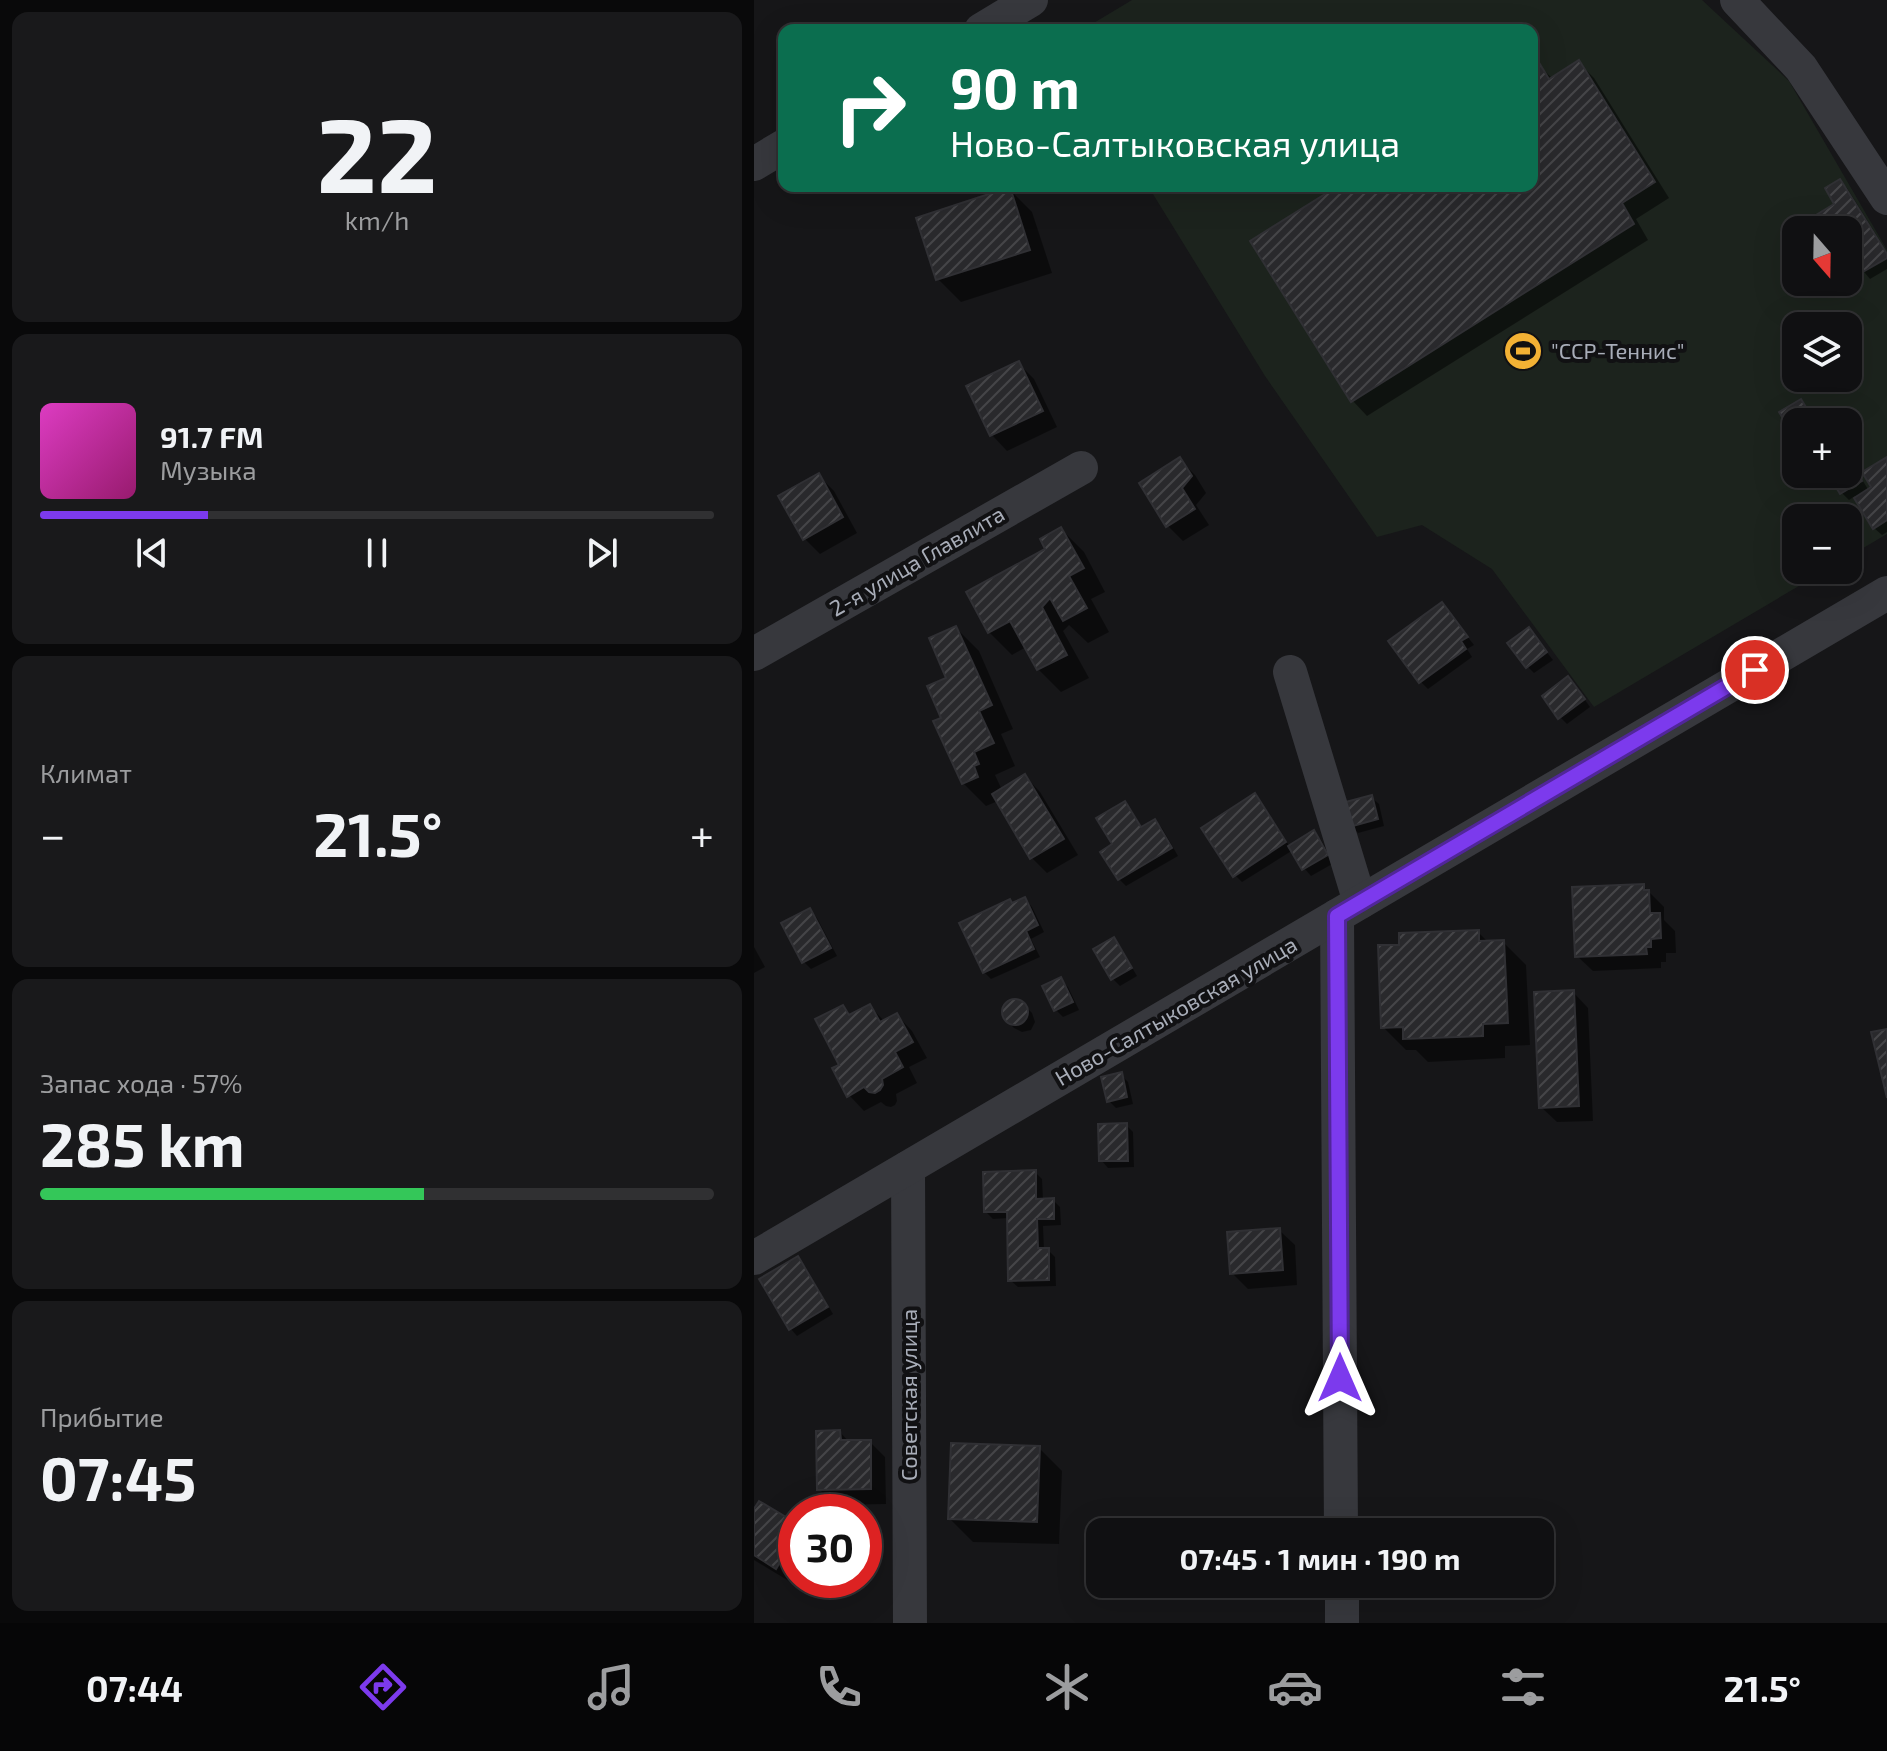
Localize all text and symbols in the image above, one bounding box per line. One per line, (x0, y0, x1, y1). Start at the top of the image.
text: 90 m (950, 53, 1080, 120)
icon: right (818, 56, 922, 160)
text: 22 (317, 89, 437, 214)
text: Ново-Салтыковская улица (950, 121, 1400, 164)
text: km/h (345, 204, 409, 235)
north arrow (1782, 216, 1862, 296)
map controls (1782, 216, 1862, 584)
button: layers (1782, 312, 1862, 392)
sports icon: "ССР-Теннис" (1502, 330, 1544, 372)
place label: "ССР-Теннис" (1551, 337, 1684, 363)
button: + (1782, 408, 1862, 488)
text: 91.7 FM (160, 418, 264, 454)
text: Музыка (160, 454, 257, 485)
street label: 2-я улица Главлита (825, 500, 1009, 622)
button: − (1782, 504, 1862, 584)
icon: previous (130, 531, 174, 575)
icon: pause (355, 531, 399, 575)
icon: next (580, 531, 624, 575)
pin (1721, 636, 1789, 704)
icon: arrive (1733, 648, 1777, 692)
text: Климат (40, 757, 132, 788)
text: 21.5° (313, 797, 442, 869)
text: − (40, 807, 66, 860)
text: + (690, 807, 714, 860)
street label: Ново-Салтыковская улица (1050, 930, 1302, 1091)
text: Запас хода · 57% (40, 1067, 242, 1098)
text: 285 km (40, 1107, 245, 1179)
street label: Советская улица (895, 1309, 922, 1481)
position arrow (1298, 1336, 1382, 1420)
text: Прибытие (40, 1401, 164, 1432)
text: 07:45 (40, 1441, 196, 1513)
speed limit sign: 30 (778, 1494, 882, 1598)
text: 07:45 · 1 мин · 190 m (1179, 1540, 1461, 1576)
icon: directions (355, 1659, 411, 1715)
icon: music (583, 1659, 639, 1715)
icon: phone (811, 1659, 867, 1715)
icon: climate (1039, 1659, 1095, 1715)
icon: car (1267, 1659, 1323, 1715)
icon: filters (1495, 1659, 1551, 1715)
text: 07:44 (86, 1666, 183, 1709)
text: 21.5° (1723, 1666, 1801, 1709)

